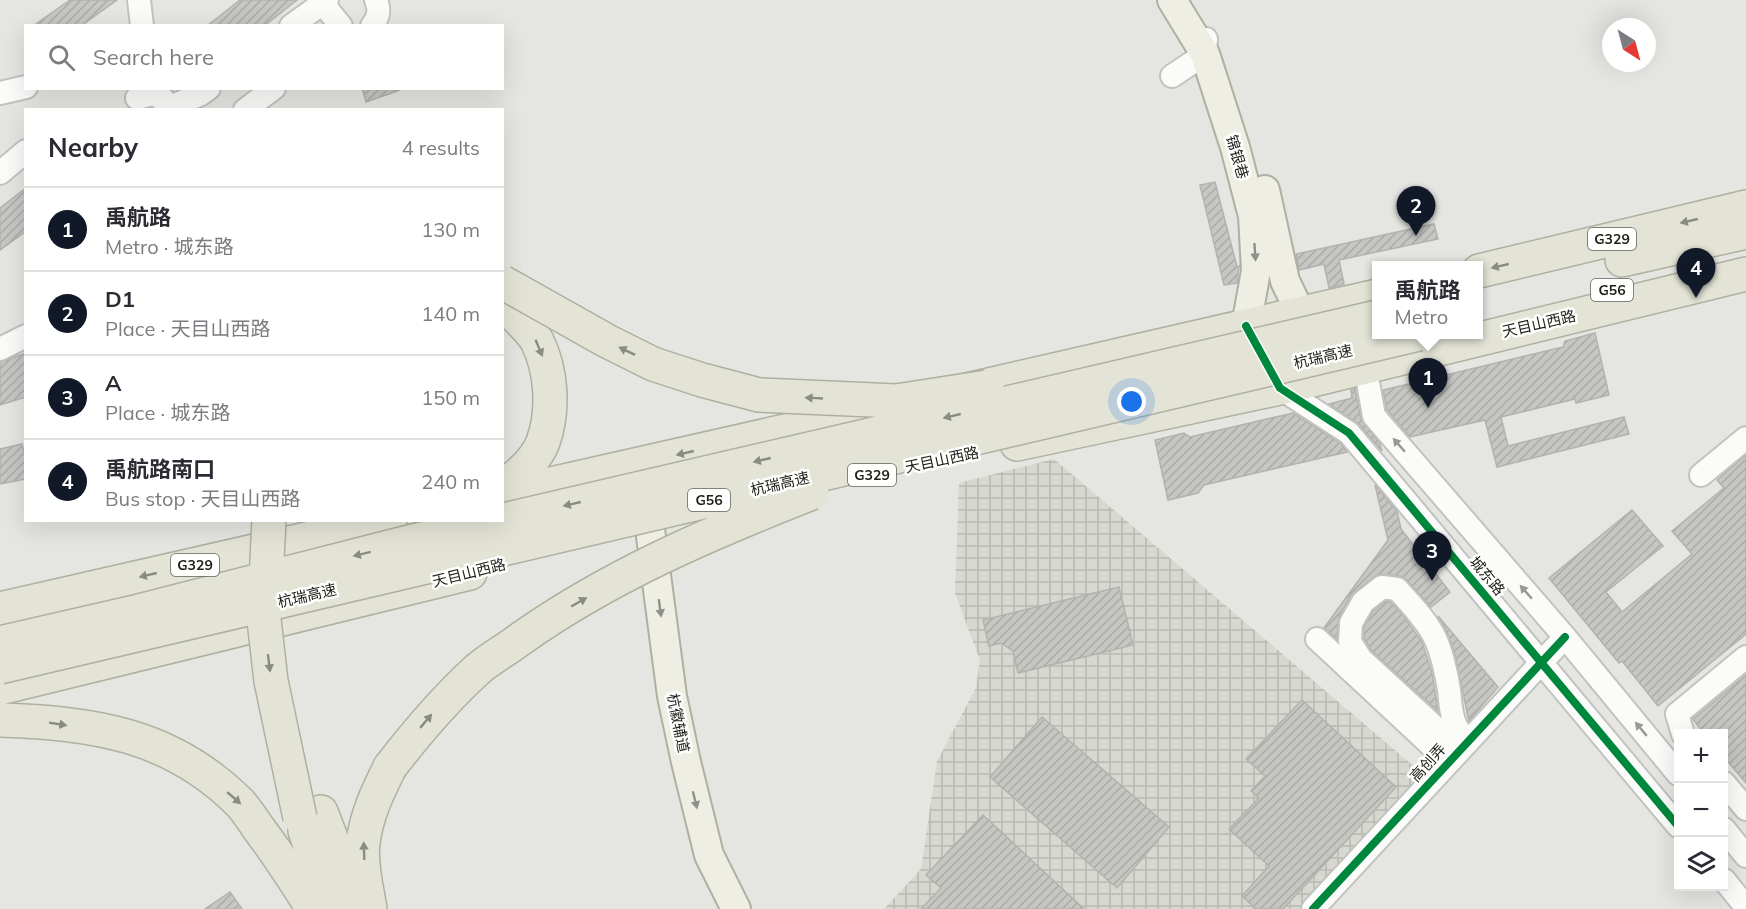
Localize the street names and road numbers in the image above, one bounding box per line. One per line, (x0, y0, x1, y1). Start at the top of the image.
street label: 锦银巷 (1222, 133, 1253, 181)
road number: G329 (1588, 228, 1636, 250)
road number: G56 (1591, 279, 1633, 301)
street label: 天目山西路 (1500, 306, 1578, 341)
street label: 杭瑞高速 (1292, 341, 1354, 373)
street label: 天目山西路 (903, 442, 981, 477)
road number: G329 (848, 464, 896, 486)
street label: 杭瑞高速 (749, 468, 811, 500)
road number: G56 (688, 489, 730, 511)
street label: 城东路 (1466, 552, 1509, 599)
road number: G329 (171, 554, 219, 576)
street label: 天目山西路 (430, 554, 508, 591)
street label: 杭瑞高速 (276, 580, 338, 612)
street label: 杭徽辅道 (663, 692, 694, 754)
street label: 高创弄 (1406, 740, 1450, 786)

